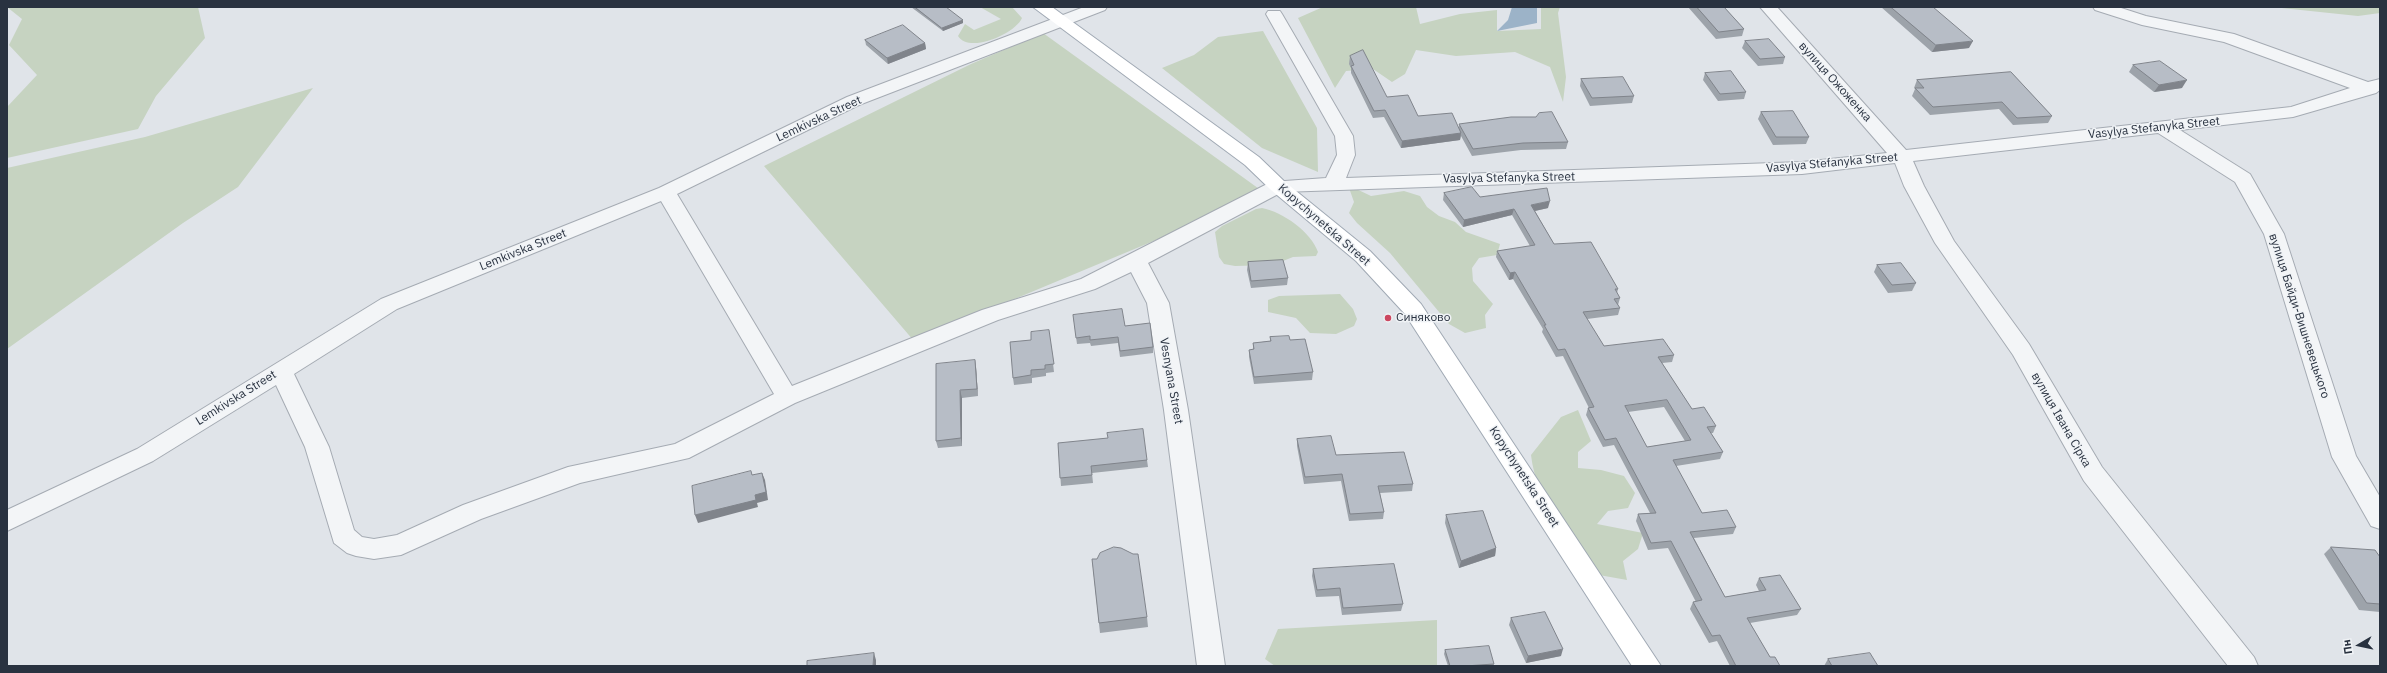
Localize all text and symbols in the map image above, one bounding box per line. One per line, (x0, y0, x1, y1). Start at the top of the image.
street label: вулиця Ожоженка (1795, 39, 1875, 125)
street label: Lemkivska Street (774, 93, 864, 145)
street label: Vasylya Stefanyka Street (2087, 114, 2221, 142)
street label: Vasylya Stefanyka Street (1765, 150, 1899, 176)
street label: Vasylya Stefanyka Street (1443, 170, 1575, 186)
street label: Kopychynetska Street (1275, 181, 1373, 269)
street label: Lemkivska Street (477, 226, 569, 274)
street label: вулиця Байди-Вишневецького (2266, 232, 2332, 400)
place label: Синяково (1396, 311, 1451, 325)
marker: Синяково (1383, 313, 1393, 323)
street label: Vesnyana Street (1156, 337, 1186, 425)
street label: Lemkivska Street (193, 367, 279, 429)
street label: вулиця Івана Сірка (2028, 370, 2094, 470)
street label: Kopychynetska Street (1486, 424, 1562, 530)
north arrow (2339, 625, 2379, 665)
text: Пн (2339, 639, 2355, 655)

